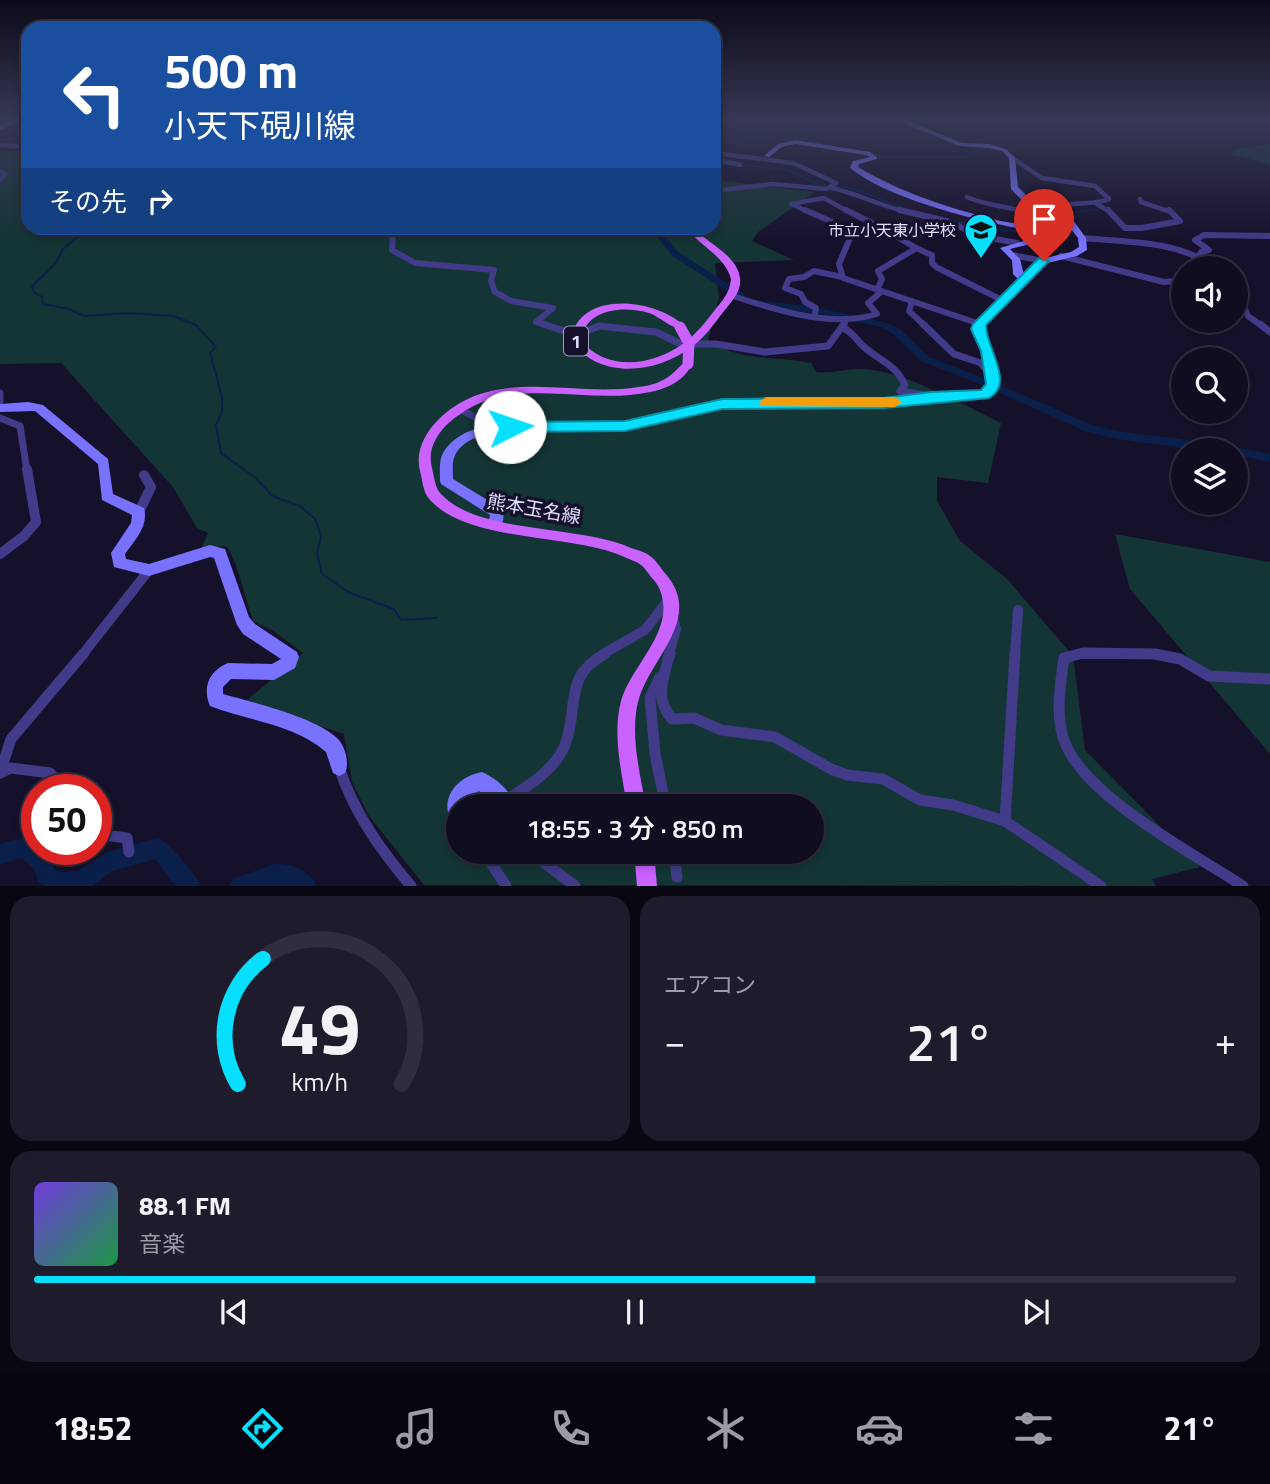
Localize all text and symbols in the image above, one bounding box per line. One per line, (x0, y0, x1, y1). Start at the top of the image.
text: 500 m (164, 32, 298, 107)
icon: left (49, 49, 140, 140)
text: 小天下硯川線 (164, 101, 356, 149)
text: その先 (49, 182, 127, 221)
icon: right (141, 182, 179, 220)
pin (1014, 189, 1074, 261)
icon: arrive (1025, 200, 1063, 238)
school or university icon: 市立小天東小学校 (962, 211, 1000, 260)
place label: 市立小天東小学校 (828, 218, 956, 242)
map controls (1171, 256, 1248, 515)
button: sound (1171, 256, 1248, 333)
road number: 1 (564, 326, 588, 356)
button: search (1171, 347, 1248, 424)
position arrow (473, 390, 547, 464)
button: layers (1171, 438, 1248, 515)
street label: 熊本玉名線 (485, 485, 583, 531)
speed limit sign: 50 (21, 774, 112, 865)
text: 18:55 · 3 分 · 850 m (526, 809, 744, 848)
text: エアコン (664, 967, 756, 1002)
text: 49 (279, 973, 361, 1083)
text: 21° (906, 1002, 994, 1081)
text: − (664, 1012, 685, 1070)
text: + (1215, 1012, 1236, 1070)
text: km/h (292, 1063, 348, 1101)
text: 88.1 FM (139, 1186, 231, 1225)
text: 音楽 (139, 1226, 185, 1261)
icon: previous (215, 1293, 253, 1331)
icon: pause (616, 1293, 654, 1331)
icon: next (1017, 1293, 1055, 1331)
text: 18:52 (53, 1404, 133, 1452)
icon: directions (238, 1404, 287, 1453)
icon: music (392, 1404, 441, 1453)
icon: phone (546, 1404, 595, 1453)
icon: climate (701, 1404, 750, 1453)
icon: car (855, 1404, 904, 1453)
icon: filters (1009, 1404, 1058, 1453)
text: 21° (1163, 1404, 1217, 1452)

